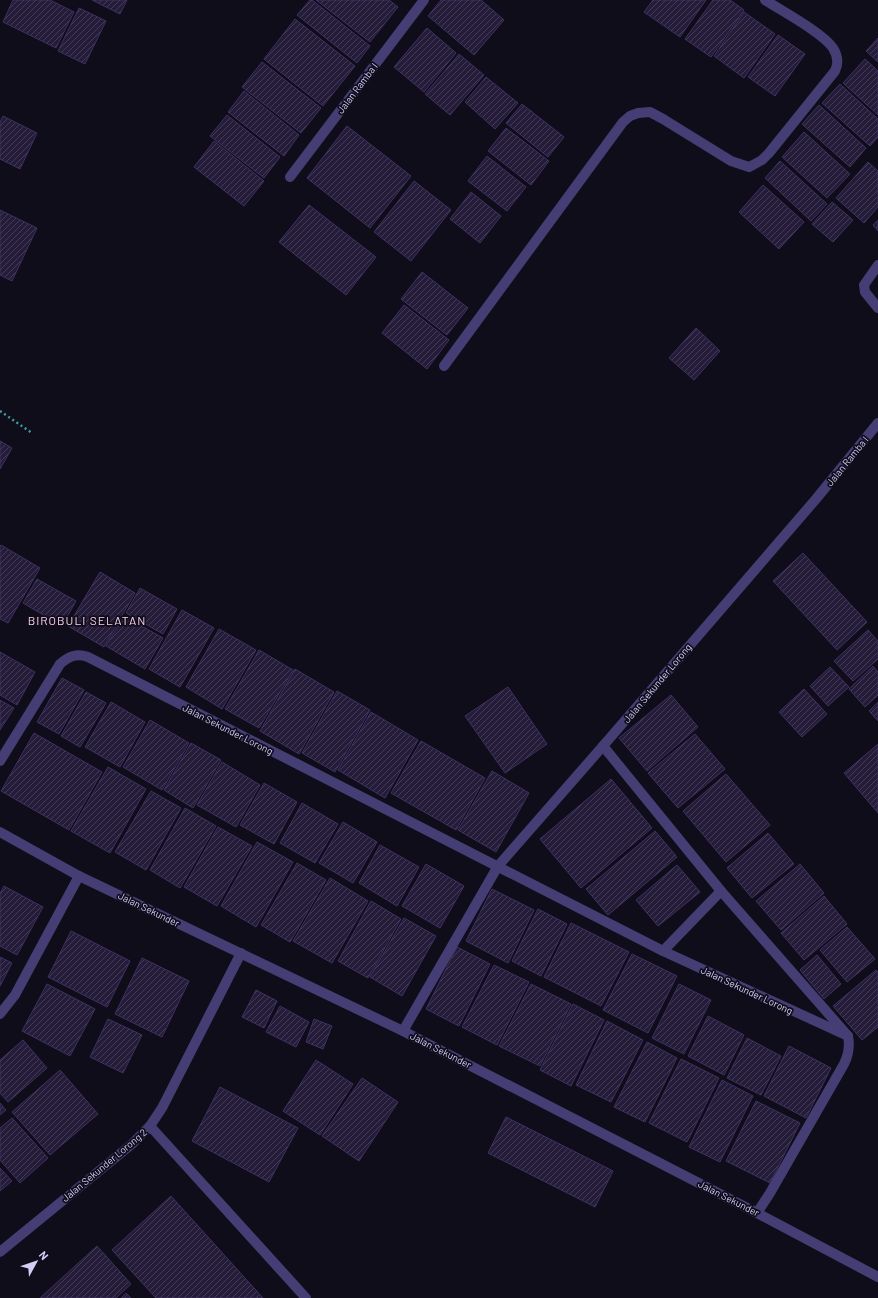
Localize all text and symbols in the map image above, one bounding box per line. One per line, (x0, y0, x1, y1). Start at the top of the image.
street label: Jalan Ramba I (334, 60, 380, 116)
street label: Jalan Ramba I (823, 434, 871, 488)
district label: BIROBULI SELATAN (28, 613, 146, 627)
street label: Jalan Sekunder Lorong (620, 641, 694, 725)
street label: Jalan Sekunder Lorong (181, 701, 275, 757)
street label: Jalan Sekunder (116, 889, 182, 929)
street label: Jalan Sekunder Lorong (699, 963, 795, 1017)
street label: Jalan Sekunder (408, 1029, 474, 1071)
street label: Jalan Sekunder Lorong 2 (59, 1126, 149, 1204)
street label: Jalan Sekunder (696, 1177, 762, 1219)
north arrow (16, 1242, 56, 1282)
text: N (37, 1248, 51, 1262)

